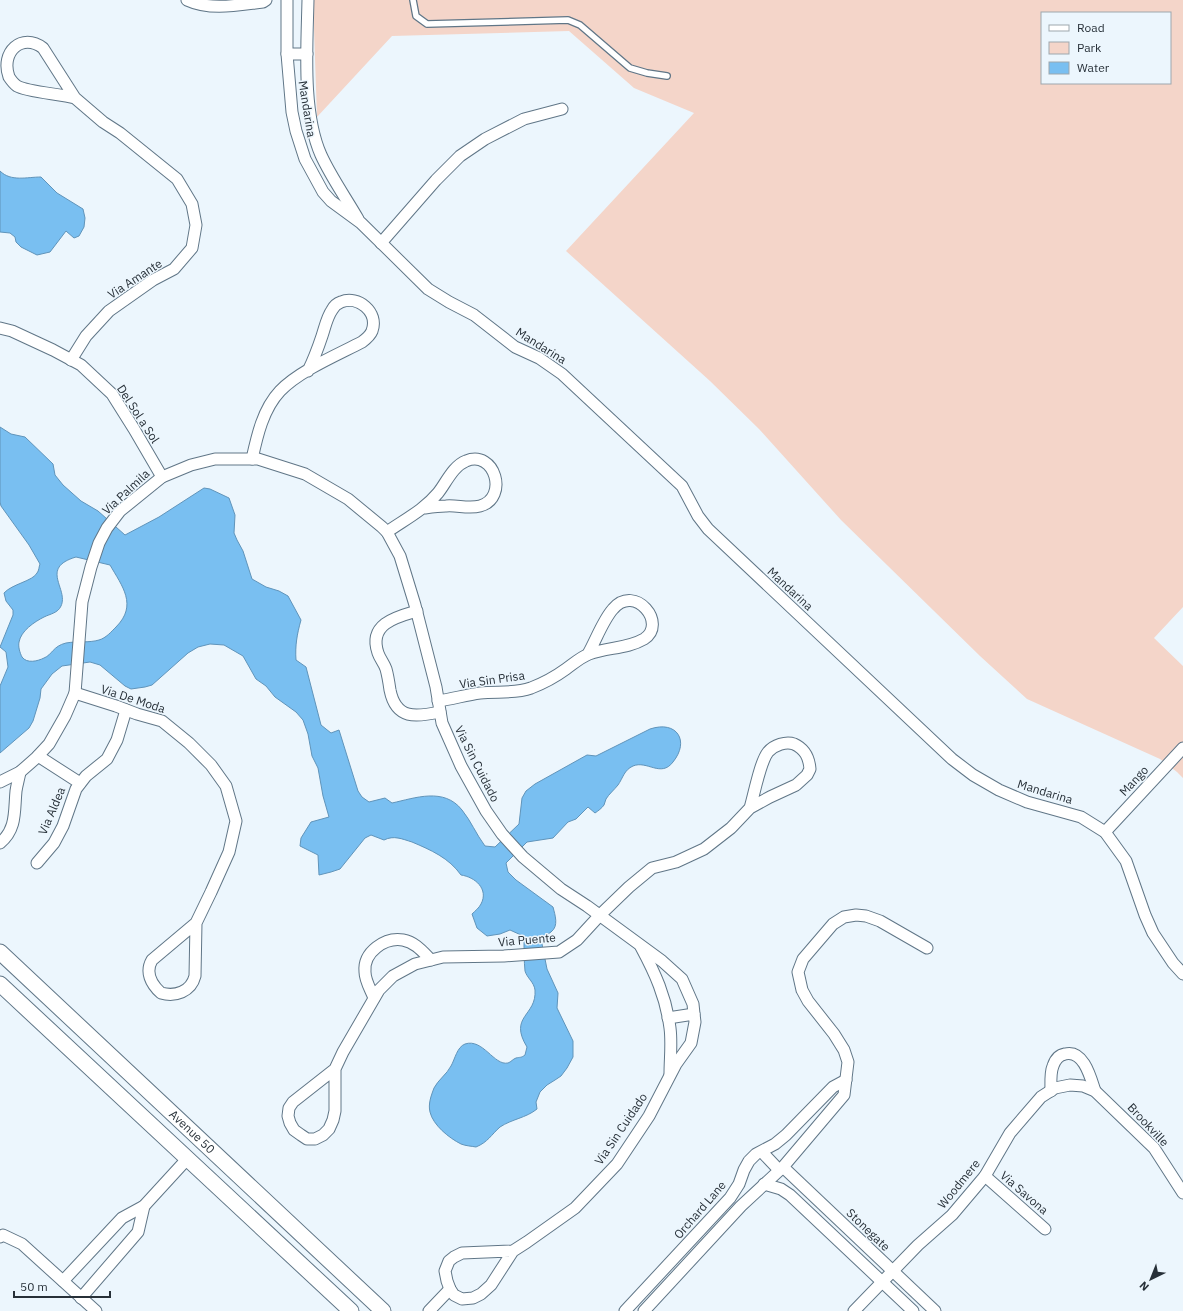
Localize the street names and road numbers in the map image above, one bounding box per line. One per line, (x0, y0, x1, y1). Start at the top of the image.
street label: Mandarina (296, 80, 319, 139)
street label: Via Amante (105, 255, 165, 302)
street label: Mandarina (513, 324, 570, 367)
street label: Del Sol a Sol (114, 382, 163, 446)
street label: Via Palmila (99, 465, 153, 517)
street label: Mandarina (764, 564, 817, 614)
street label: Via Sin Prisa (458, 667, 526, 692)
street label: Via De Moda (99, 681, 168, 716)
street label: Via Sin Cuidado (452, 723, 503, 805)
street label: Mango (1116, 762, 1152, 799)
street label: Mandarina (1016, 776, 1075, 807)
street label: Via Aldea (35, 784, 69, 837)
street label: Via Puente (498, 929, 557, 949)
street label: Via Sin Cuidado (591, 1090, 650, 1168)
street label: Brookville (1125, 1100, 1172, 1150)
street label: Avenue 50 (166, 1106, 218, 1157)
street label: Woodmere (934, 1156, 983, 1211)
street label: Via Savona (997, 1168, 1052, 1218)
street label: Orchard Lane (670, 1177, 729, 1242)
street label: Stonegate (843, 1205, 894, 1254)

